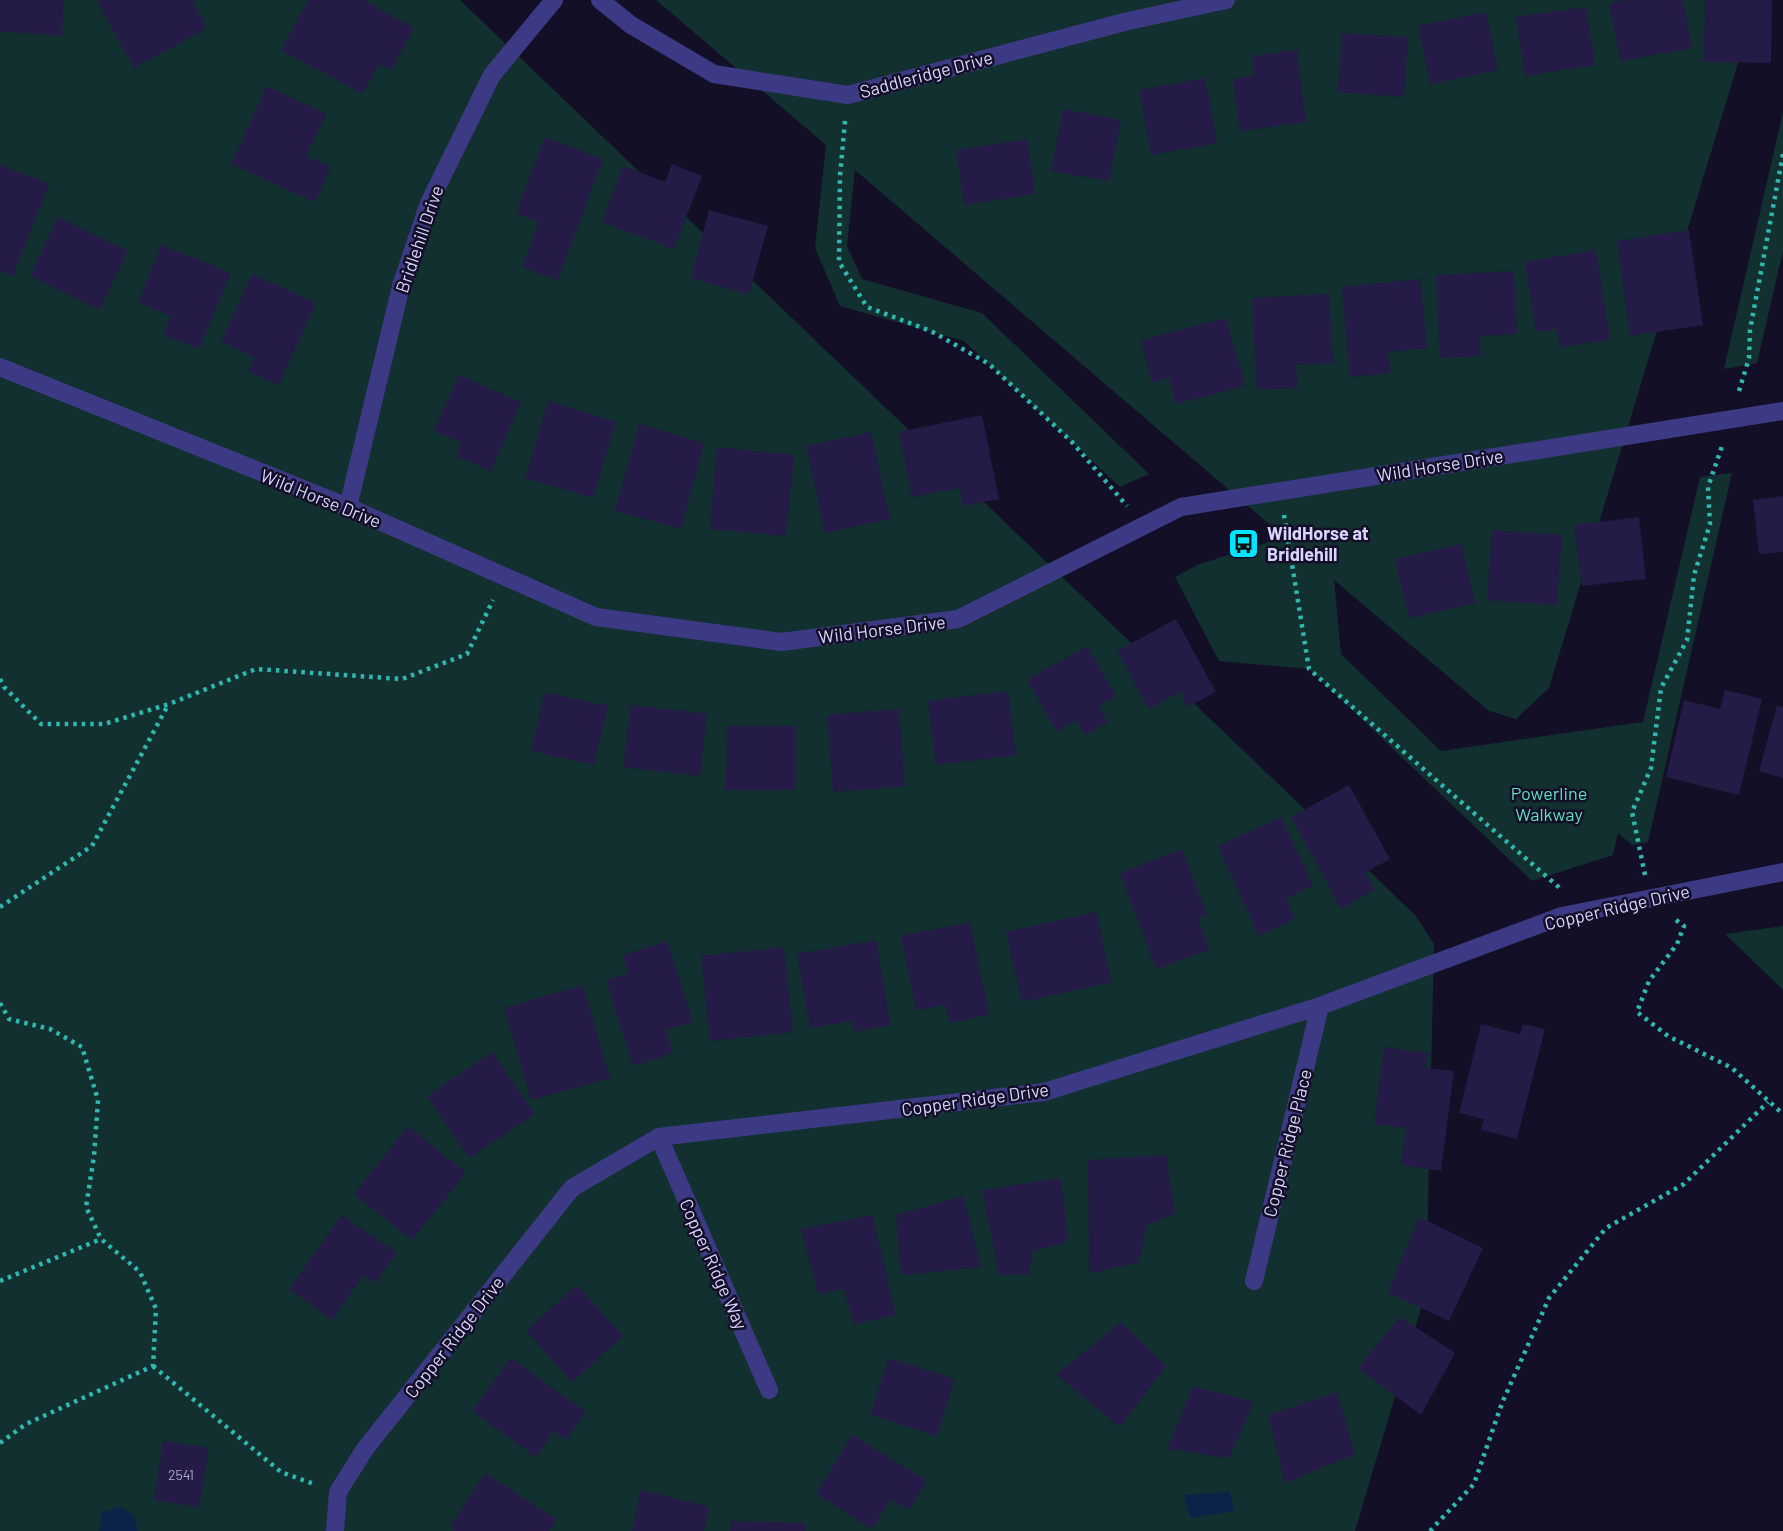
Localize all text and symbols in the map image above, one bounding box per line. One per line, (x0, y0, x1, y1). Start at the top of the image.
street label: Saddleridge Drive (857, 46, 995, 102)
street label: Bridlehill Drive (390, 182, 448, 296)
street label: Wild Horse Drive (1375, 444, 1505, 486)
street label: Wild Horse Drive (258, 464, 384, 532)
place label: WildHorse at Bridlehill (1267, 522, 1369, 565)
bus stop icon: WildHorse at Bridlehill (1227, 526, 1261, 560)
street label: Wild Horse Drive (817, 610, 947, 648)
park label: Powerline Walkway (1511, 782, 1587, 825)
street label: Copper Ridge Drive (1542, 880, 1692, 934)
street label: Copper Ridge Place (1258, 1067, 1316, 1219)
street label: Copper Ridge Drive (900, 1078, 1050, 1120)
street label: Copper Ridge Way (675, 1195, 753, 1333)
street label: Copper Ridge Drive (400, 1272, 508, 1402)
house number: 2541 (168, 1466, 194, 1483)

